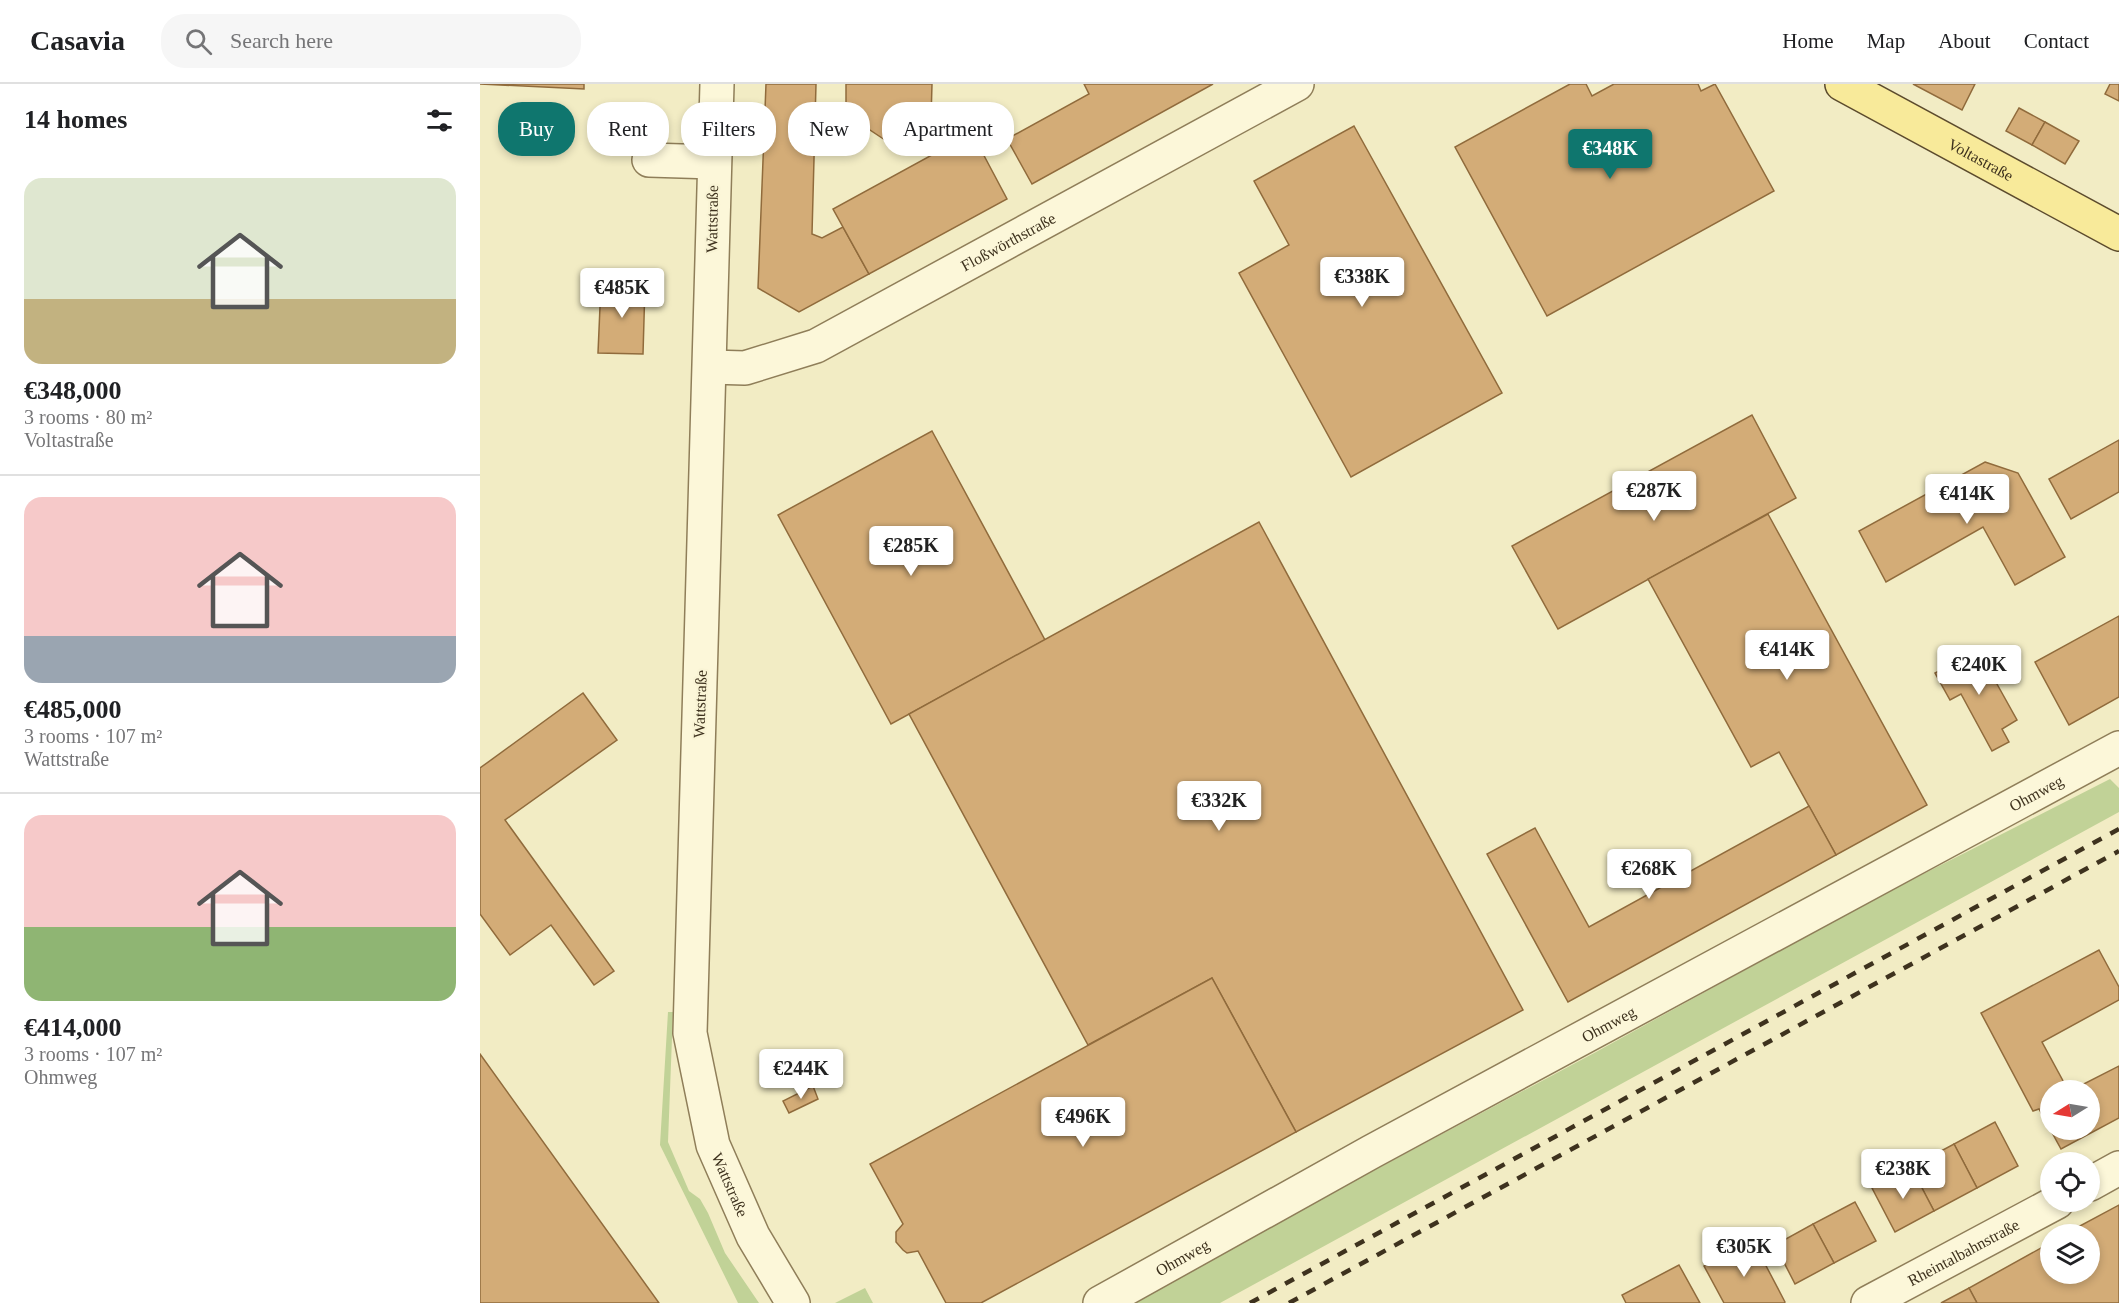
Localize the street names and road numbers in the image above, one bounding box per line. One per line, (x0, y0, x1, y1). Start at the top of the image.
street label: Voltastraße (1945, 135, 2017, 184)
street label: Wattstraße (703, 185, 721, 253)
street label: Floßwörthstraße (958, 209, 1058, 274)
street label: Wattstraße (690, 670, 710, 738)
street label: Ohmweg (2006, 771, 2066, 814)
street label: Ohmweg (1579, 1002, 1639, 1045)
street label: Wattstraße (709, 1150, 752, 1219)
street label: Rheintalbahnstraße (1905, 1215, 2022, 1289)
street label: Ohmweg (1152, 1236, 1212, 1279)

